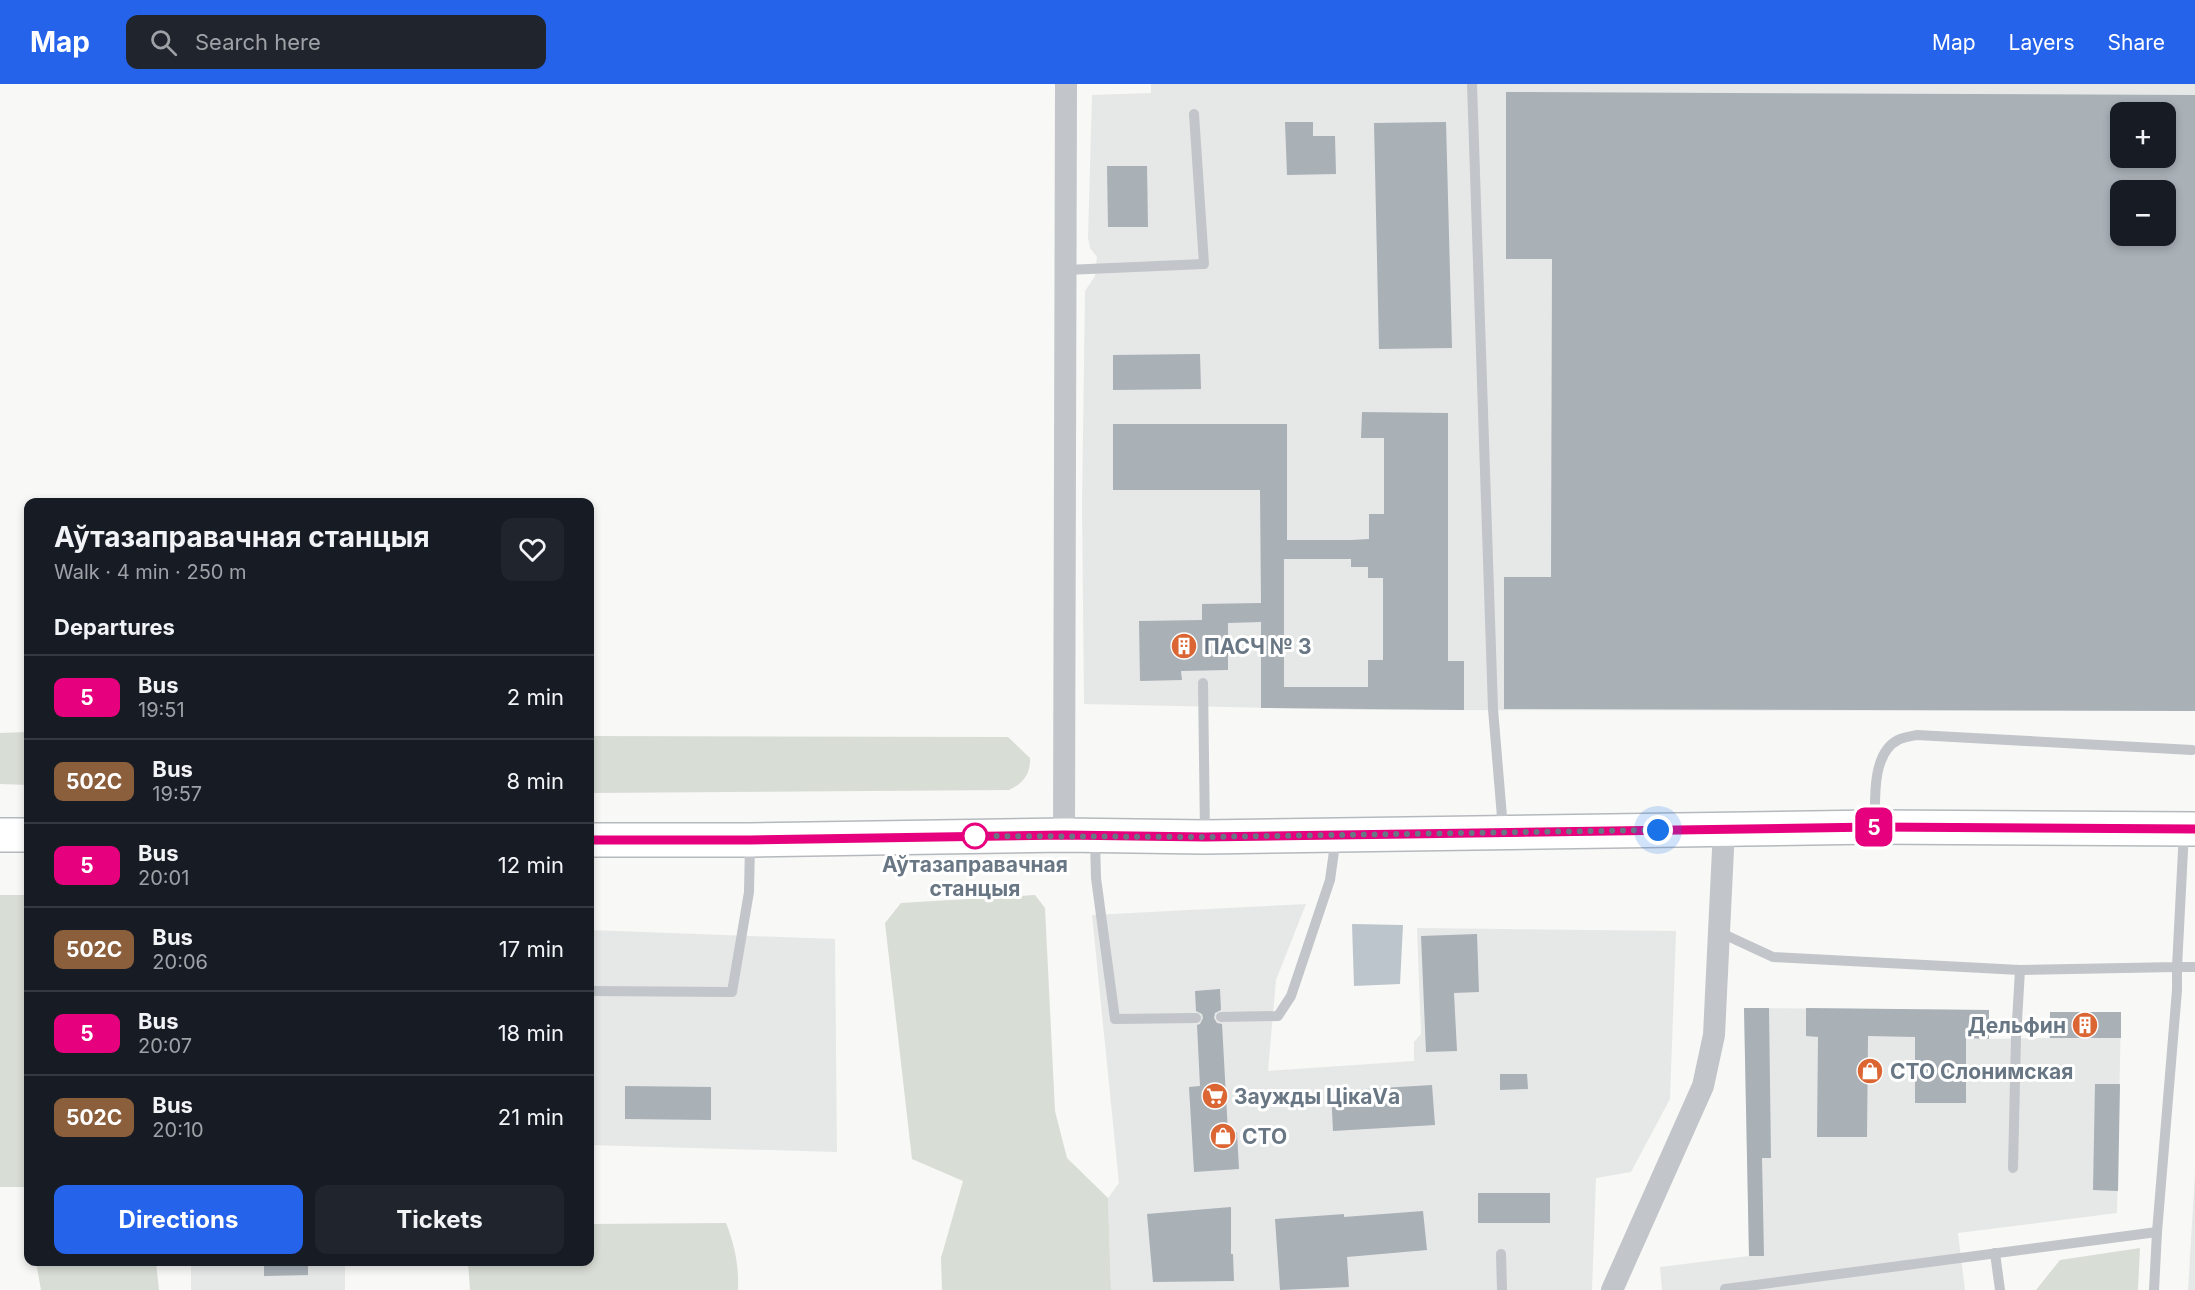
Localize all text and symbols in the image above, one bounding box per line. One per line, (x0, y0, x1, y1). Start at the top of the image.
search box (126, 15, 546, 69)
text: Map (30, 25, 90, 59)
icon: search (147, 26, 180, 59)
text: Search here (195, 29, 321, 55)
text: Map (1932, 30, 1976, 55)
text: Layers (2009, 30, 2075, 55)
text: Share (2108, 30, 2165, 55)
map controls (2110, 102, 2176, 246)
button: + (2110, 102, 2176, 168)
button: − (2110, 180, 2176, 246)
button: heart (501, 518, 564, 581)
text: Аўтазаправачная станцыя (54, 520, 430, 554)
text: Walk · 4 min · 250 m (54, 560, 247, 584)
text: Departures (54, 614, 175, 640)
building icon: ПАСЧ № 3 (1169, 631, 1199, 661)
place label: ПАСЧ № 3 (1204, 634, 1312, 659)
text: Bus (138, 672, 179, 698)
text: 2 min (507, 684, 564, 710)
text: 5 (80, 685, 94, 710)
text: 19:51 (138, 698, 185, 722)
text: Bus (152, 756, 193, 782)
text: 8 min (507, 768, 564, 794)
text: 502С (66, 769, 122, 794)
text: 19:57 (152, 782, 202, 806)
line badge: 5 (1854, 808, 1894, 846)
your location (1643, 815, 1673, 845)
text: 5 (1867, 815, 1881, 840)
marker: Аўтазаправачная станцыя (962, 823, 988, 849)
text: Bus (138, 840, 179, 866)
text: 12 min (498, 852, 564, 878)
place label: Аўтазаправачная станцыя (882, 852, 1068, 901)
text: 5 (80, 853, 94, 878)
text: 20:01 (138, 866, 189, 890)
text: Bus (152, 924, 193, 950)
text: 17 min (499, 936, 564, 962)
text: 502С (66, 937, 122, 962)
text: 20:06 (152, 950, 208, 974)
text: Bus (138, 1008, 179, 1034)
building icon: Дельфин (2070, 1010, 2100, 1040)
place label: Дельфин (1968, 1013, 2066, 1038)
text: 18 min (498, 1020, 564, 1046)
text: 5 (80, 1021, 94, 1046)
text: 20:07 (138, 1034, 192, 1058)
shop icon: СТО Слонимская (1855, 1056, 1885, 1086)
place label: СТО Слонимская (1890, 1059, 2073, 1084)
supermarket icon: Заужды ЦікаVа (1200, 1081, 1230, 1111)
place label: Заужды ЦікаVа (1234, 1084, 1400, 1109)
text: Bus (152, 1092, 193, 1118)
text: 21 min (498, 1104, 564, 1130)
text: 502С (66, 1105, 122, 1130)
text: 20:10 (152, 1118, 204, 1142)
shop icon: СТО (1208, 1121, 1238, 1151)
place label: СТО (1242, 1124, 1287, 1149)
button: Directions (54, 1185, 303, 1254)
button: Tickets (315, 1185, 564, 1254)

